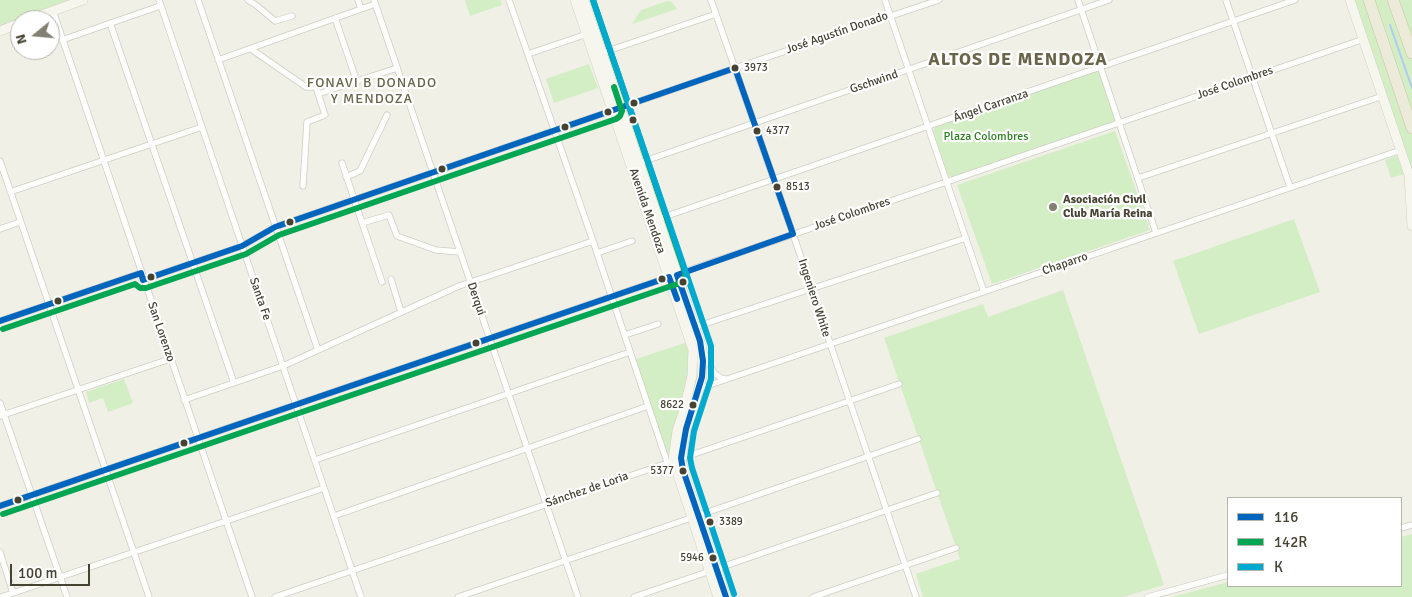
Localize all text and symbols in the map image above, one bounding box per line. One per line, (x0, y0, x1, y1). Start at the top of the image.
street label: José Agustín Donado (784, 9, 890, 57)
north arrow (10, 10, 60, 60)
text: N (12, 32, 31, 46)
district label: ALTOS DE MENDOZA (926, 49, 1110, 71)
place label: 3973 (744, 61, 768, 75)
marker: 3973 (730, 63, 740, 73)
street label: José Colombres (1195, 63, 1275, 103)
street label: Gschwind (848, 67, 900, 97)
district label: FONAVI B DONADO Y MENDOZA (305, 75, 439, 108)
street label: Ángel Carranza (952, 86, 1030, 126)
unlabelled marker (629, 98, 639, 108)
unlabelled marker (603, 107, 613, 117)
unlabelled marker (628, 115, 638, 125)
unlabelled marker (560, 122, 570, 132)
place label: 4377 (766, 124, 790, 138)
marker: 4377 (752, 126, 762, 136)
park label: Plaza Colombres (944, 130, 1028, 144)
unlabelled marker (437, 164, 447, 174)
street label: Avenida Mendoza (626, 166, 668, 256)
place label: 8513 (786, 180, 810, 194)
marker: 8513 (772, 182, 782, 192)
place label: Asociación Civil Club María Reina (1063, 193, 1153, 221)
street label: José Colombres (812, 194, 892, 234)
marker: Asociación Civil Club María Reina (1047, 201, 1059, 213)
unlabelled marker (285, 217, 295, 227)
street label: Chaparro (1040, 250, 1090, 278)
street label: Ingeniero White (795, 257, 833, 339)
unlabelled marker (146, 272, 156, 282)
unlabelled marker (657, 274, 667, 284)
street label: Santa Fe (246, 276, 274, 322)
unlabelled marker (678, 277, 688, 287)
street label: Derqui (464, 280, 488, 318)
unlabelled marker (53, 296, 63, 306)
street label: San Lorenzo (144, 300, 178, 364)
unlabelled marker (471, 338, 481, 348)
place label: 8622 (660, 398, 684, 412)
marker: 8622 (688, 400, 698, 410)
unlabelled marker (179, 438, 189, 448)
place label: 5377 (650, 464, 674, 478)
marker: 5377 (678, 466, 688, 476)
street label: Sánchez de Loria (544, 469, 630, 511)
unlabelled marker (13, 495, 23, 505)
legend (1227, 497, 1402, 587)
text: 116 (1274, 508, 1298, 526)
place label: 3389 (719, 515, 743, 529)
marker: 3389 (705, 517, 715, 527)
text: 142R (1274, 533, 1307, 551)
place label: 5946 (680, 551, 704, 565)
marker: 5946 (708, 553, 718, 563)
scale bar (12, 554, 92, 586)
text: K (1274, 558, 1283, 576)
text: 100 m (18, 564, 58, 582)

